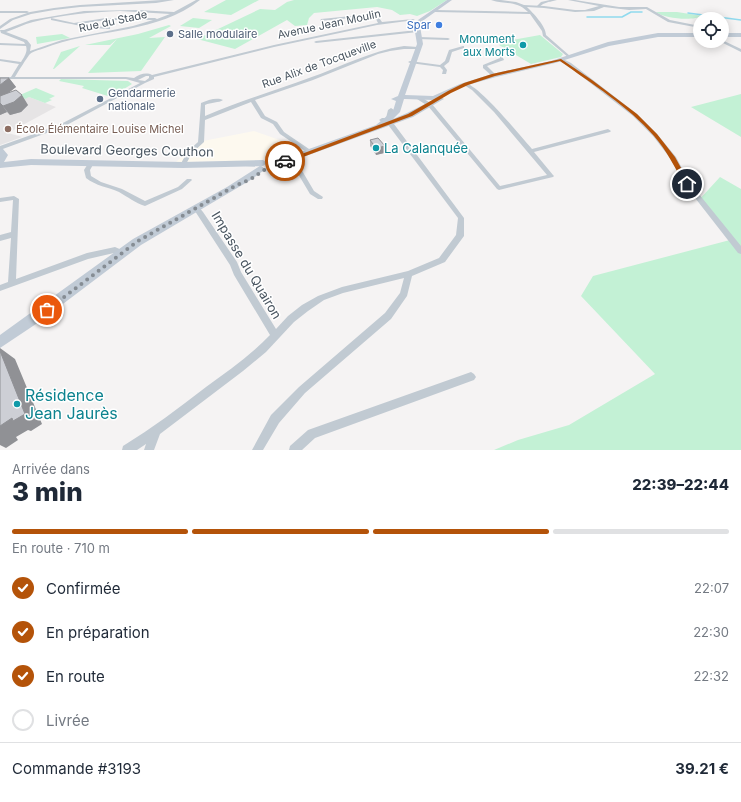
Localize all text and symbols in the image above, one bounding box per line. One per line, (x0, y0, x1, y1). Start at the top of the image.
street label: Avenue Jean Moulin (276, 6, 382, 42)
street label: Rue du Stade (78, 7, 148, 35)
map controls (693, 12, 729, 48)
button: locate (693, 12, 729, 48)
place label: Spar (407, 18, 431, 32)
marker: Spar (434, 20, 444, 30)
place label: Salle modulaire (178, 27, 257, 41)
marker: Salle modulaire (165, 29, 175, 39)
place label: Monument aux Morts (459, 32, 515, 59)
street label: Rue Alix de Tocqueville (260, 37, 378, 91)
marker: Monument aux Morts (518, 40, 528, 50)
place label: Gendarmerie nationale (108, 86, 176, 113)
marker: Gendarmerie nationale (95, 94, 105, 104)
place label: École Élémentaire Louise Michel (16, 122, 184, 136)
marker: École Élémentaire Louise Michel (3, 124, 13, 134)
street label: Boulevard Georges Couthon (40, 140, 214, 160)
place label: La Calanquée (384, 140, 468, 156)
courier (265, 141, 305, 181)
marker: La Calanquée (371, 143, 381, 153)
icon: car (274, 150, 296, 172)
pin (670, 167, 704, 201)
icon: home (676, 173, 698, 195)
street label: Impasse du Quairon (209, 208, 285, 322)
pin (30, 293, 64, 327)
icon: bag (36, 299, 58, 321)
place label: Résidence Jean Jaurès (25, 385, 118, 423)
marker: Résidence Jean Jaurès (12, 399, 22, 409)
text: Arrivée dans (12, 461, 90, 477)
text: 22:39–22:44 (632, 475, 729, 494)
text: 3 min (12, 476, 83, 507)
text: En route · 710 m (12, 540, 110, 556)
icon: check (12, 577, 34, 599)
text: Confirmée (46, 579, 121, 598)
text: 22:07 (694, 580, 729, 596)
icon: check (12, 621, 34, 643)
text: En préparation (46, 623, 150, 642)
text: 22:30 (693, 624, 729, 640)
icon: check (12, 665, 34, 687)
text: En route (46, 667, 105, 686)
text: 22:32 (693, 668, 729, 684)
text: Livrée (46, 711, 89, 730)
text: Commande #3193 (12, 759, 141, 778)
text: 39.21 € (675, 759, 729, 778)

